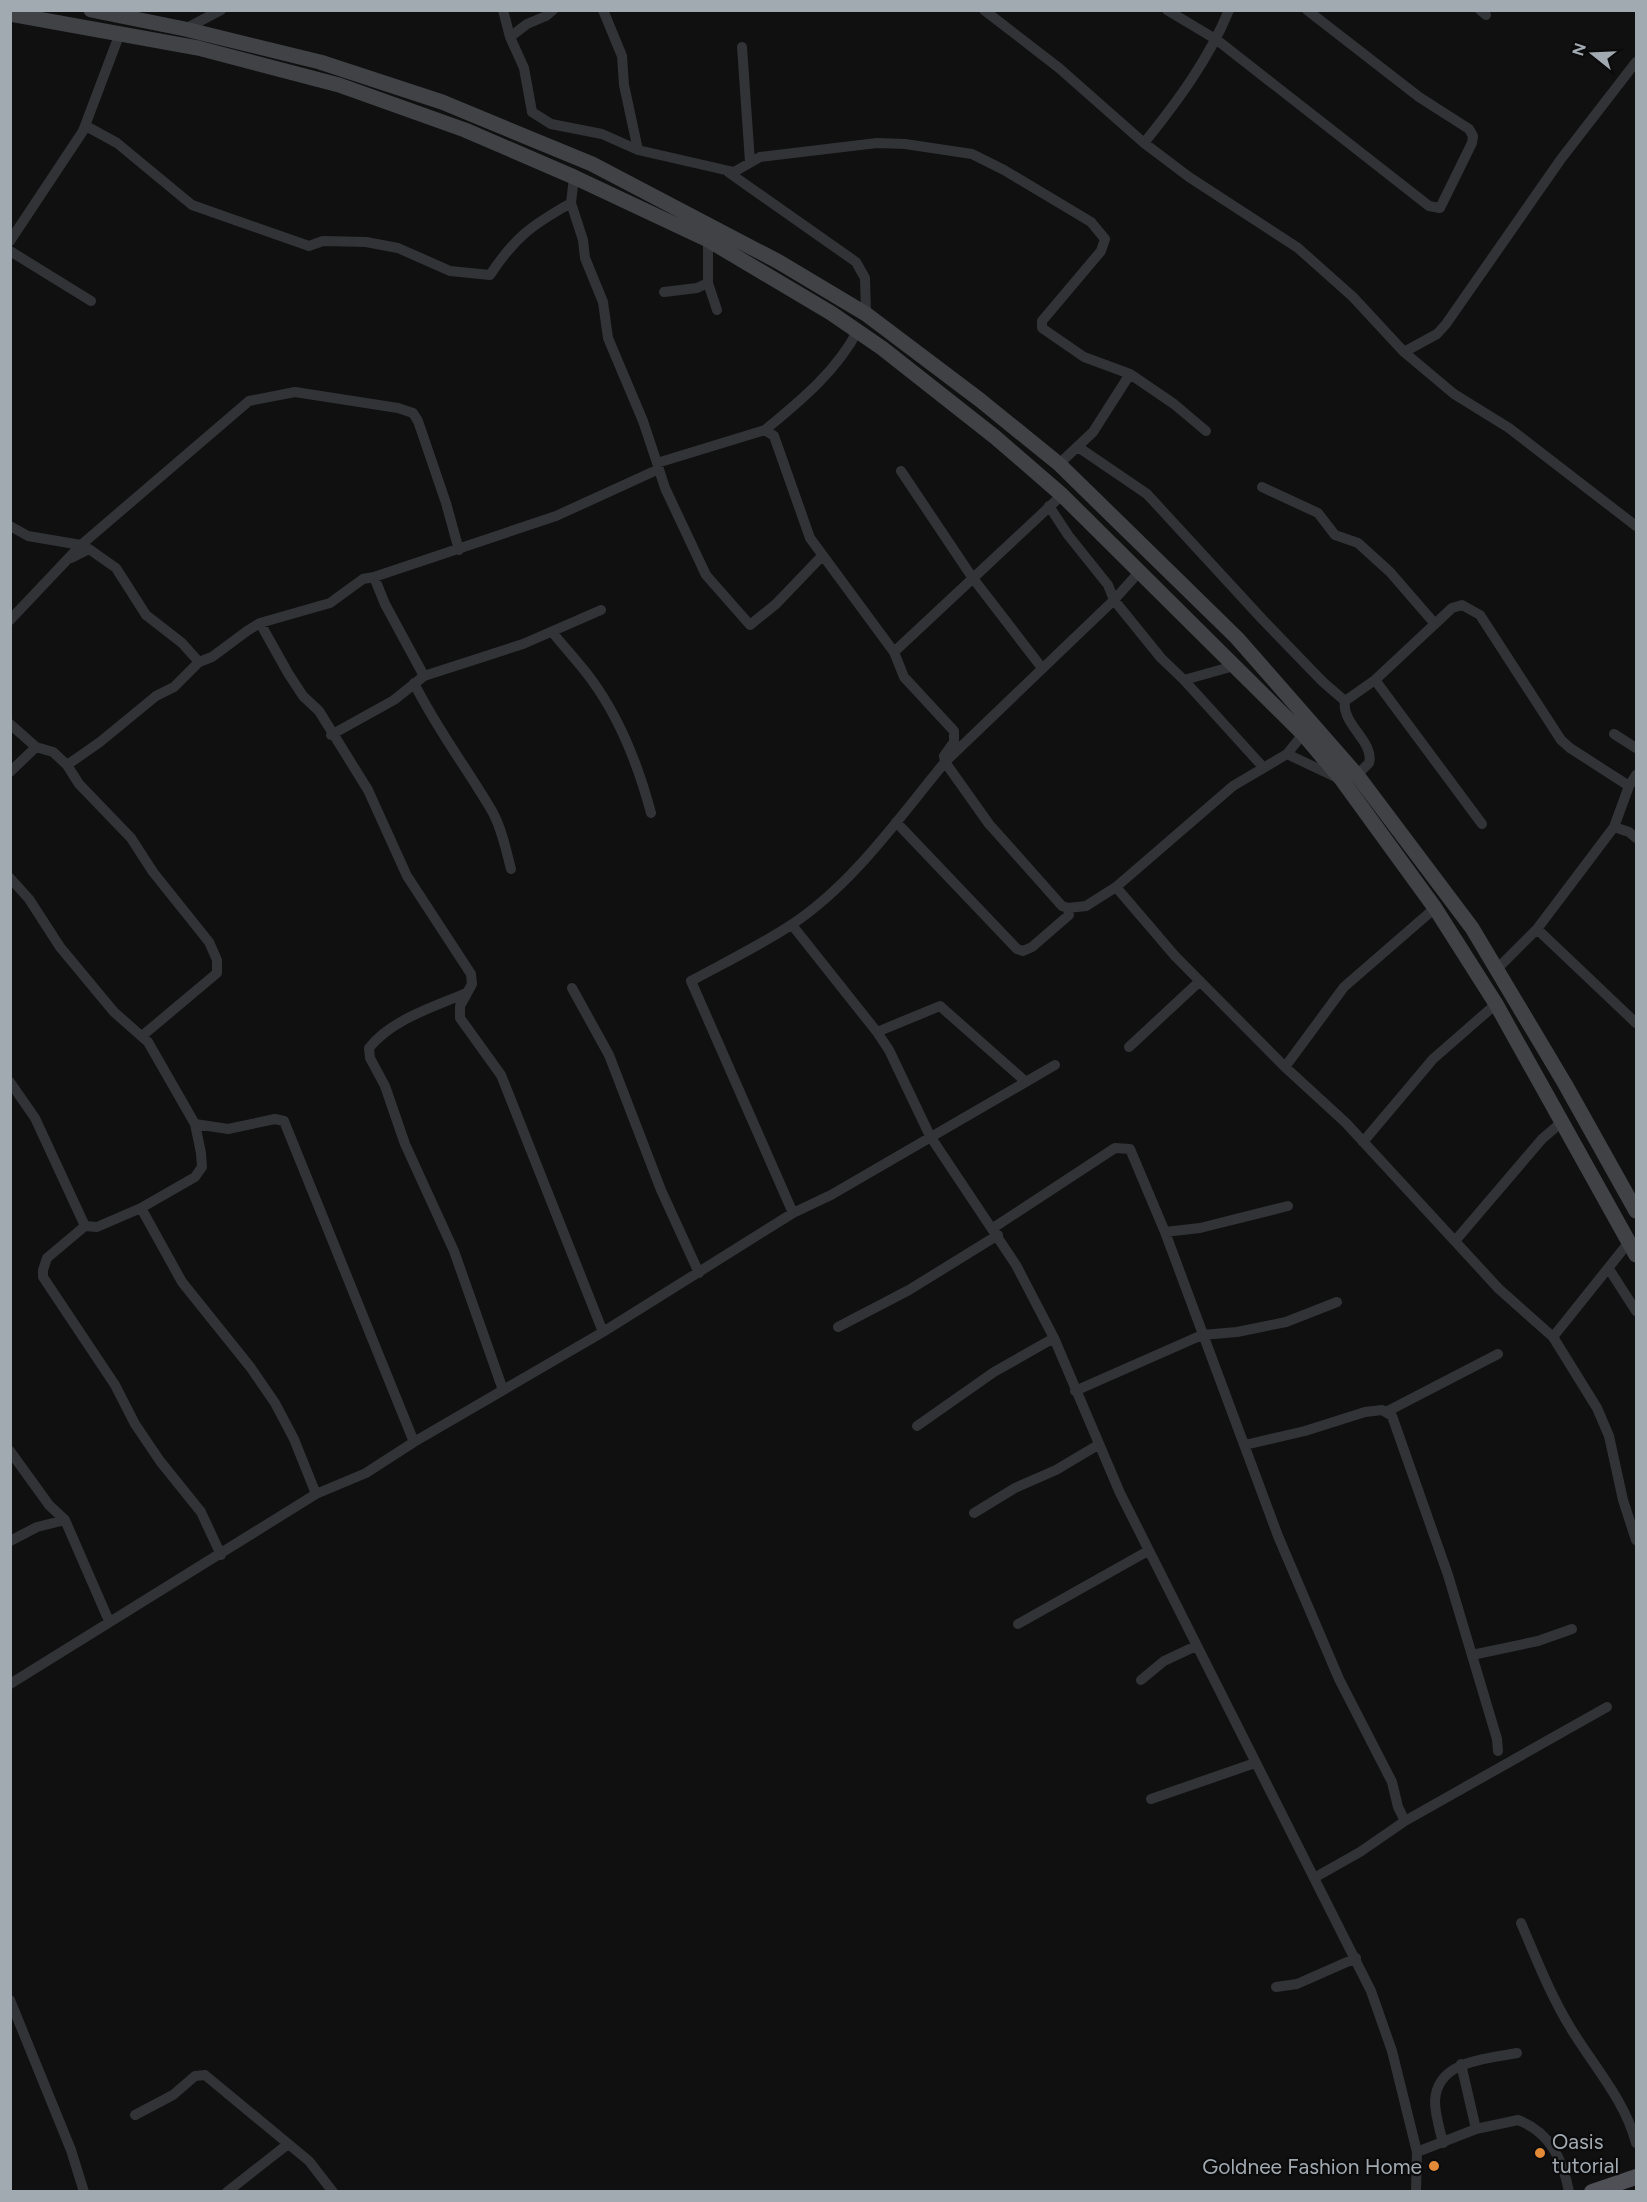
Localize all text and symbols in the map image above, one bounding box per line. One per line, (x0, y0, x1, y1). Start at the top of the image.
north arrow (1563, 24, 1623, 84)
text: N (1568, 41, 1590, 58)
place label: Oasis tutorial (1552, 2129, 1619, 2178)
marker: Oasis tutorial (1533, 2146, 1547, 2160)
place label: Goldnee Fashion Home (1202, 2154, 1422, 2179)
marker: Goldnee Fashion Home (1427, 2159, 1441, 2173)

